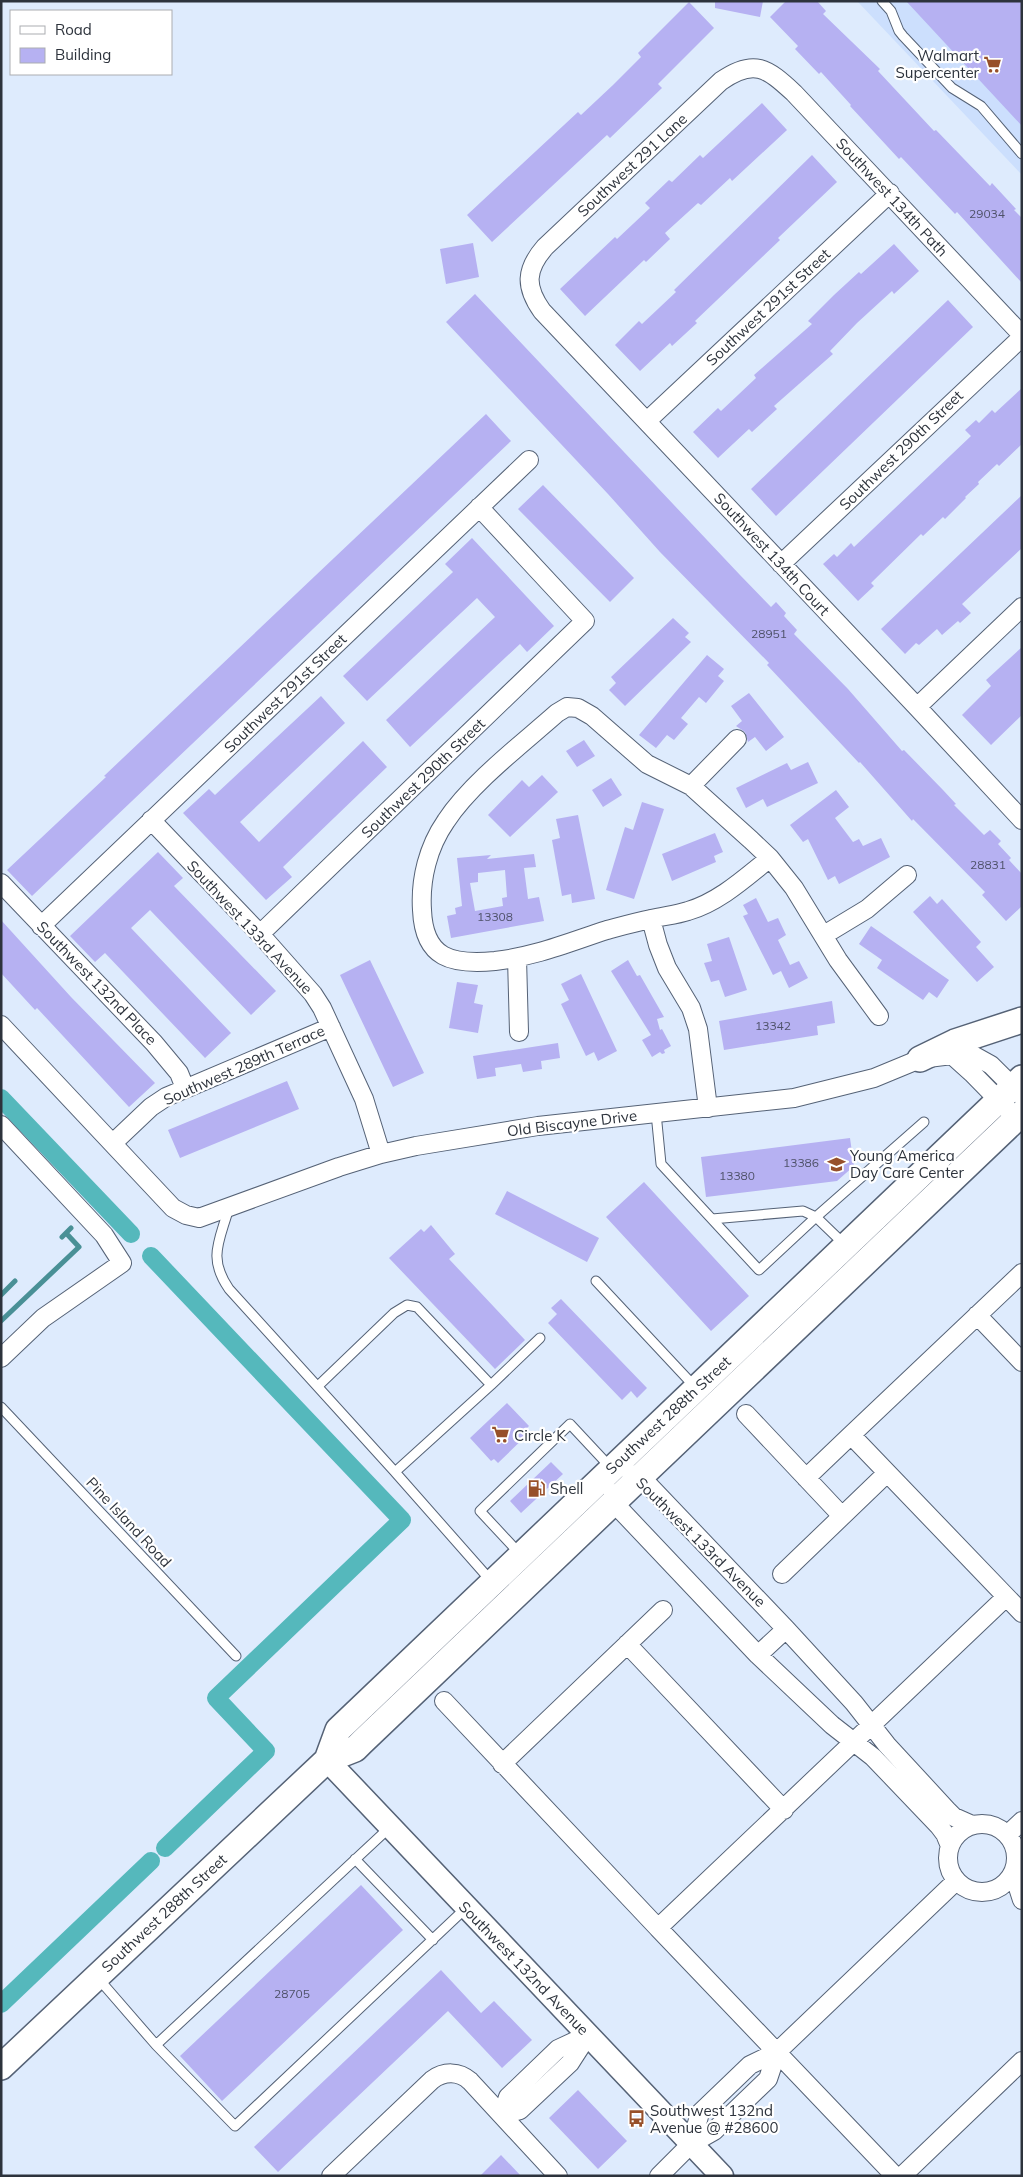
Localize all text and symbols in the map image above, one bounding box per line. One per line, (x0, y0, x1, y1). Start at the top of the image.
legend (10, 10, 172, 75)
text: Road (55, 20, 92, 39)
text: Building (55, 45, 111, 64)
place label: Walmart Supercenter (895, 46, 980, 82)
supermarket icon: Walmart Supercenter (983, 54, 1003, 74)
street label: Southwest 291 Lane (573, 109, 691, 221)
street label: Southwest 134th Path (832, 134, 952, 260)
house number: 29034 (969, 206, 1005, 221)
street label: Southwest 291st Street (702, 244, 834, 370)
street label: Southwest 290th Street (835, 386, 967, 514)
street label: Southwest 134th Court (710, 489, 834, 619)
house number: 28951 (751, 626, 787, 641)
street label: Southwest 291st Street (220, 629, 350, 757)
street label: Southwest 290th Street (357, 714, 489, 842)
street label: Southwest 133rd Avenue (183, 856, 317, 998)
house number: 28831 (970, 857, 1006, 872)
house number: 13308 (477, 909, 513, 924)
street label: Southwest 132nd Place (33, 917, 161, 1049)
house number: 13342 (755, 1018, 791, 1033)
street label: Southwest 289th Terrace (160, 1021, 328, 1109)
street label: Old Biscayne Drive (506, 1106, 638, 1140)
place label: Young America Day Care Center (849, 1146, 964, 1182)
school or university icon: Young America Day Care Center (826, 1154, 846, 1174)
house number: 13386 (783, 1155, 819, 1170)
house number: 13380 (719, 1168, 755, 1183)
street label: Southwest 288th Street (601, 1352, 735, 1478)
supermarket icon: Circle K (490, 1425, 510, 1445)
place label: Circle K (514, 1426, 566, 1445)
street label: Pine Island Road (82, 1473, 176, 1571)
street label: Southwest 133rd Avenue (632, 1473, 770, 1611)
fuel station icon: Shell (526, 1478, 546, 1498)
place label: Shell (550, 1479, 583, 1498)
street label: Southwest 288th Street (97, 1850, 231, 1976)
street label: Southwest 132nd Avenue (455, 1897, 593, 2039)
house number: 28705 (274, 1986, 310, 2001)
place label: Southwest 132nd Avenue @ #28600 (650, 2101, 779, 2137)
bus stop icon: Southwest 132nd Avenue @ #28600 (626, 2109, 646, 2129)

